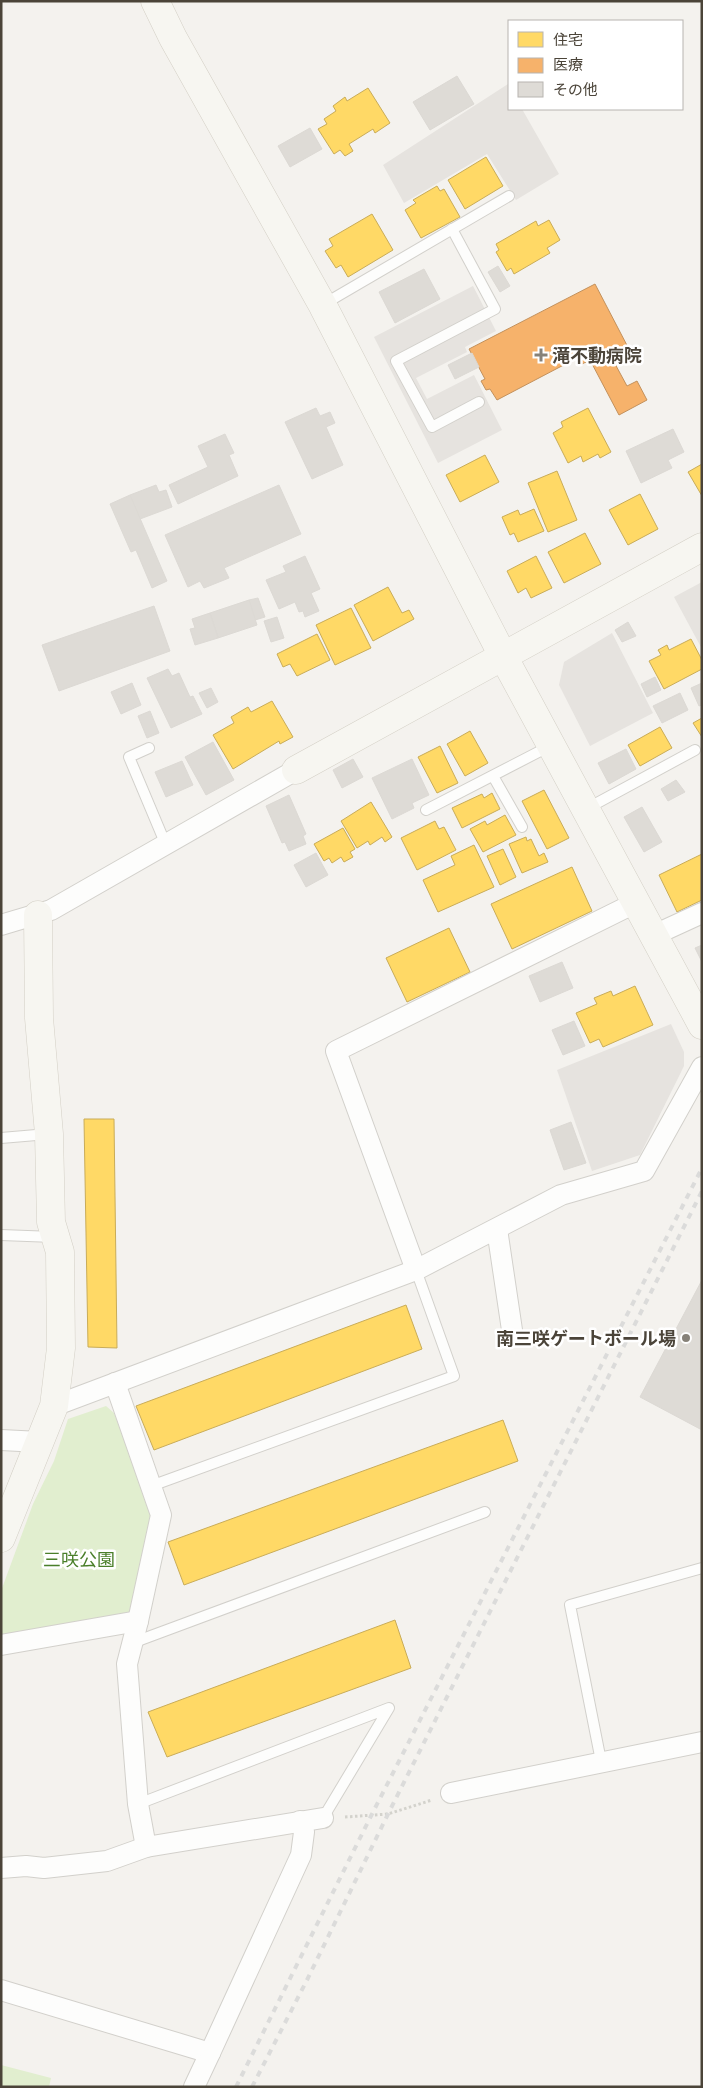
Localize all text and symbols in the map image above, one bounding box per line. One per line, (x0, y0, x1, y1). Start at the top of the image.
legend (508, 20, 683, 110)
text: 住宅 (553, 29, 583, 50)
text: 医療 (553, 54, 583, 75)
text: その他 (553, 79, 598, 100)
place label: 滝不動病院 (552, 343, 642, 368)
marker: 滝不動病院 (534, 348, 548, 362)
place label: 南三咲ゲートボール場 (496, 1326, 676, 1351)
marker: 南三咲ゲートボール場 (680, 1332, 692, 1344)
park label: 三咲公園 (43, 1547, 115, 1572)

